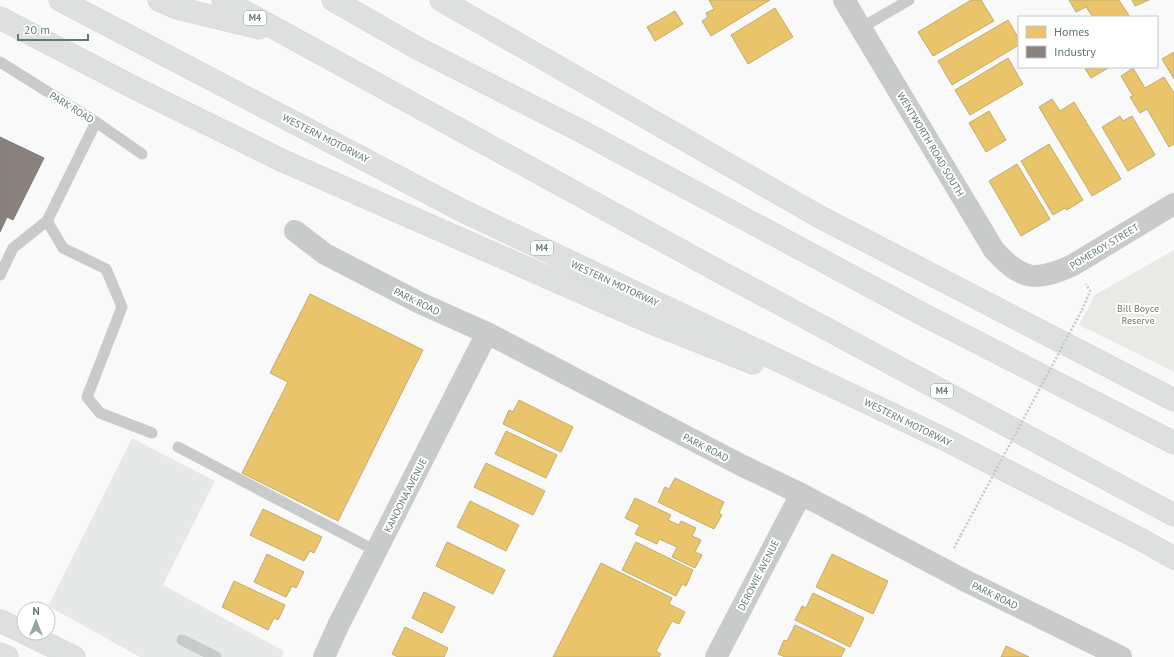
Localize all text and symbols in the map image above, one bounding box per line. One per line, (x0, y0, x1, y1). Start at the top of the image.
road number: M4 (244, 11, 266, 25)
scale bar (18, 16, 88, 42)
legend (1018, 16, 1158, 68)
text: 20 m (24, 22, 50, 37)
text: Homes (1054, 24, 1089, 39)
text: Industry (1054, 44, 1096, 59)
street label: PARK ROAD (47, 89, 96, 126)
street label: WENTWORTH ROAD SOUTH (894, 90, 967, 199)
street label: WESTERN MOTORWAY (280, 111, 372, 166)
street label: POMEROY STREET (1067, 220, 1142, 272)
road number: M4 (531, 241, 553, 255)
street label: WESTERN MOTORWAY (569, 257, 661, 310)
street label: PARK ROAD (392, 285, 442, 318)
park label: Bill Boyce Reserve (1117, 302, 1159, 327)
road number: M4 (931, 384, 953, 398)
street label: WESTERN MOTORWAY (862, 396, 954, 449)
street label: PARK ROAD (681, 430, 731, 465)
street label: KANOONA AVENUE (381, 456, 430, 535)
street label: DEROWIE AVENUE (735, 538, 782, 613)
street label: PARK ROAD (970, 579, 1020, 612)
north arrow (16, 601, 56, 641)
text: N (32, 604, 40, 618)

